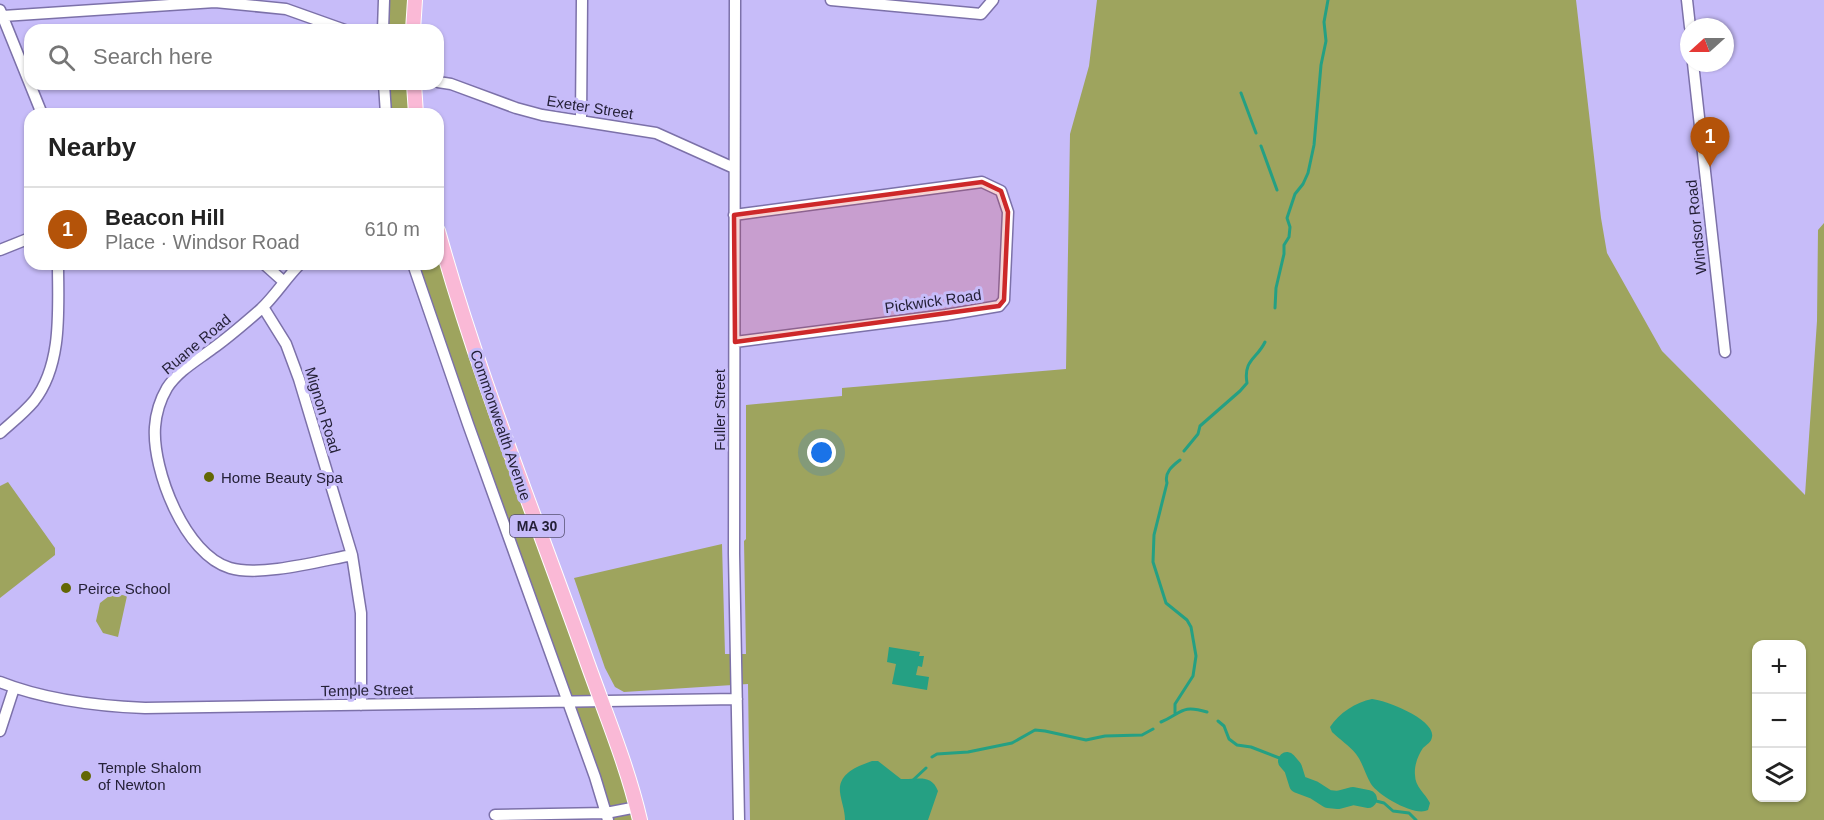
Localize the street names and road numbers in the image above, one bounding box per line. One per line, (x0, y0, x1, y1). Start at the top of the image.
street label: Exeter Street (545, 92, 635, 122)
street label: Windsor Road (1683, 179, 1709, 275)
street label: Pickwick Road (884, 286, 982, 316)
street label: Ruane Road (158, 310, 234, 378)
street label: Commonwealth Avenue (467, 347, 535, 503)
street label: Mignon Road (302, 365, 344, 455)
street label: Fuller Street (711, 368, 728, 451)
road number: MA 30 (510, 515, 564, 537)
street label: Temple Street (321, 681, 414, 699)

